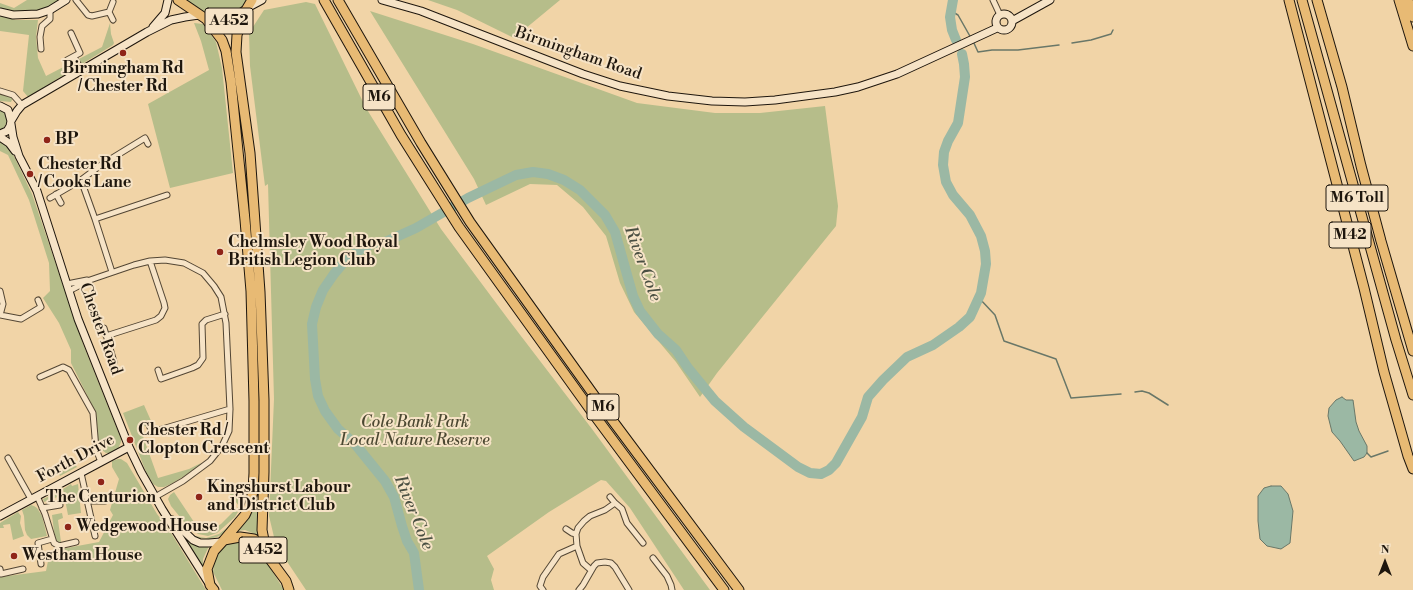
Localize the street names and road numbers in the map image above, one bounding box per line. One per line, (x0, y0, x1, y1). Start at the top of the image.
road number: A452 (205, 8, 253, 34)
street label: Birmingham Road (512, 23, 644, 85)
road number: M6 (363, 84, 395, 110)
road number: M6 Toll (1326, 185, 1388, 211)
road number: M42 (1329, 222, 1371, 248)
street label: Chester Road (74, 280, 126, 378)
road number: M6 (587, 394, 619, 420)
street label: Forth Drive (34, 431, 118, 487)
road number: A452 (239, 537, 287, 563)

